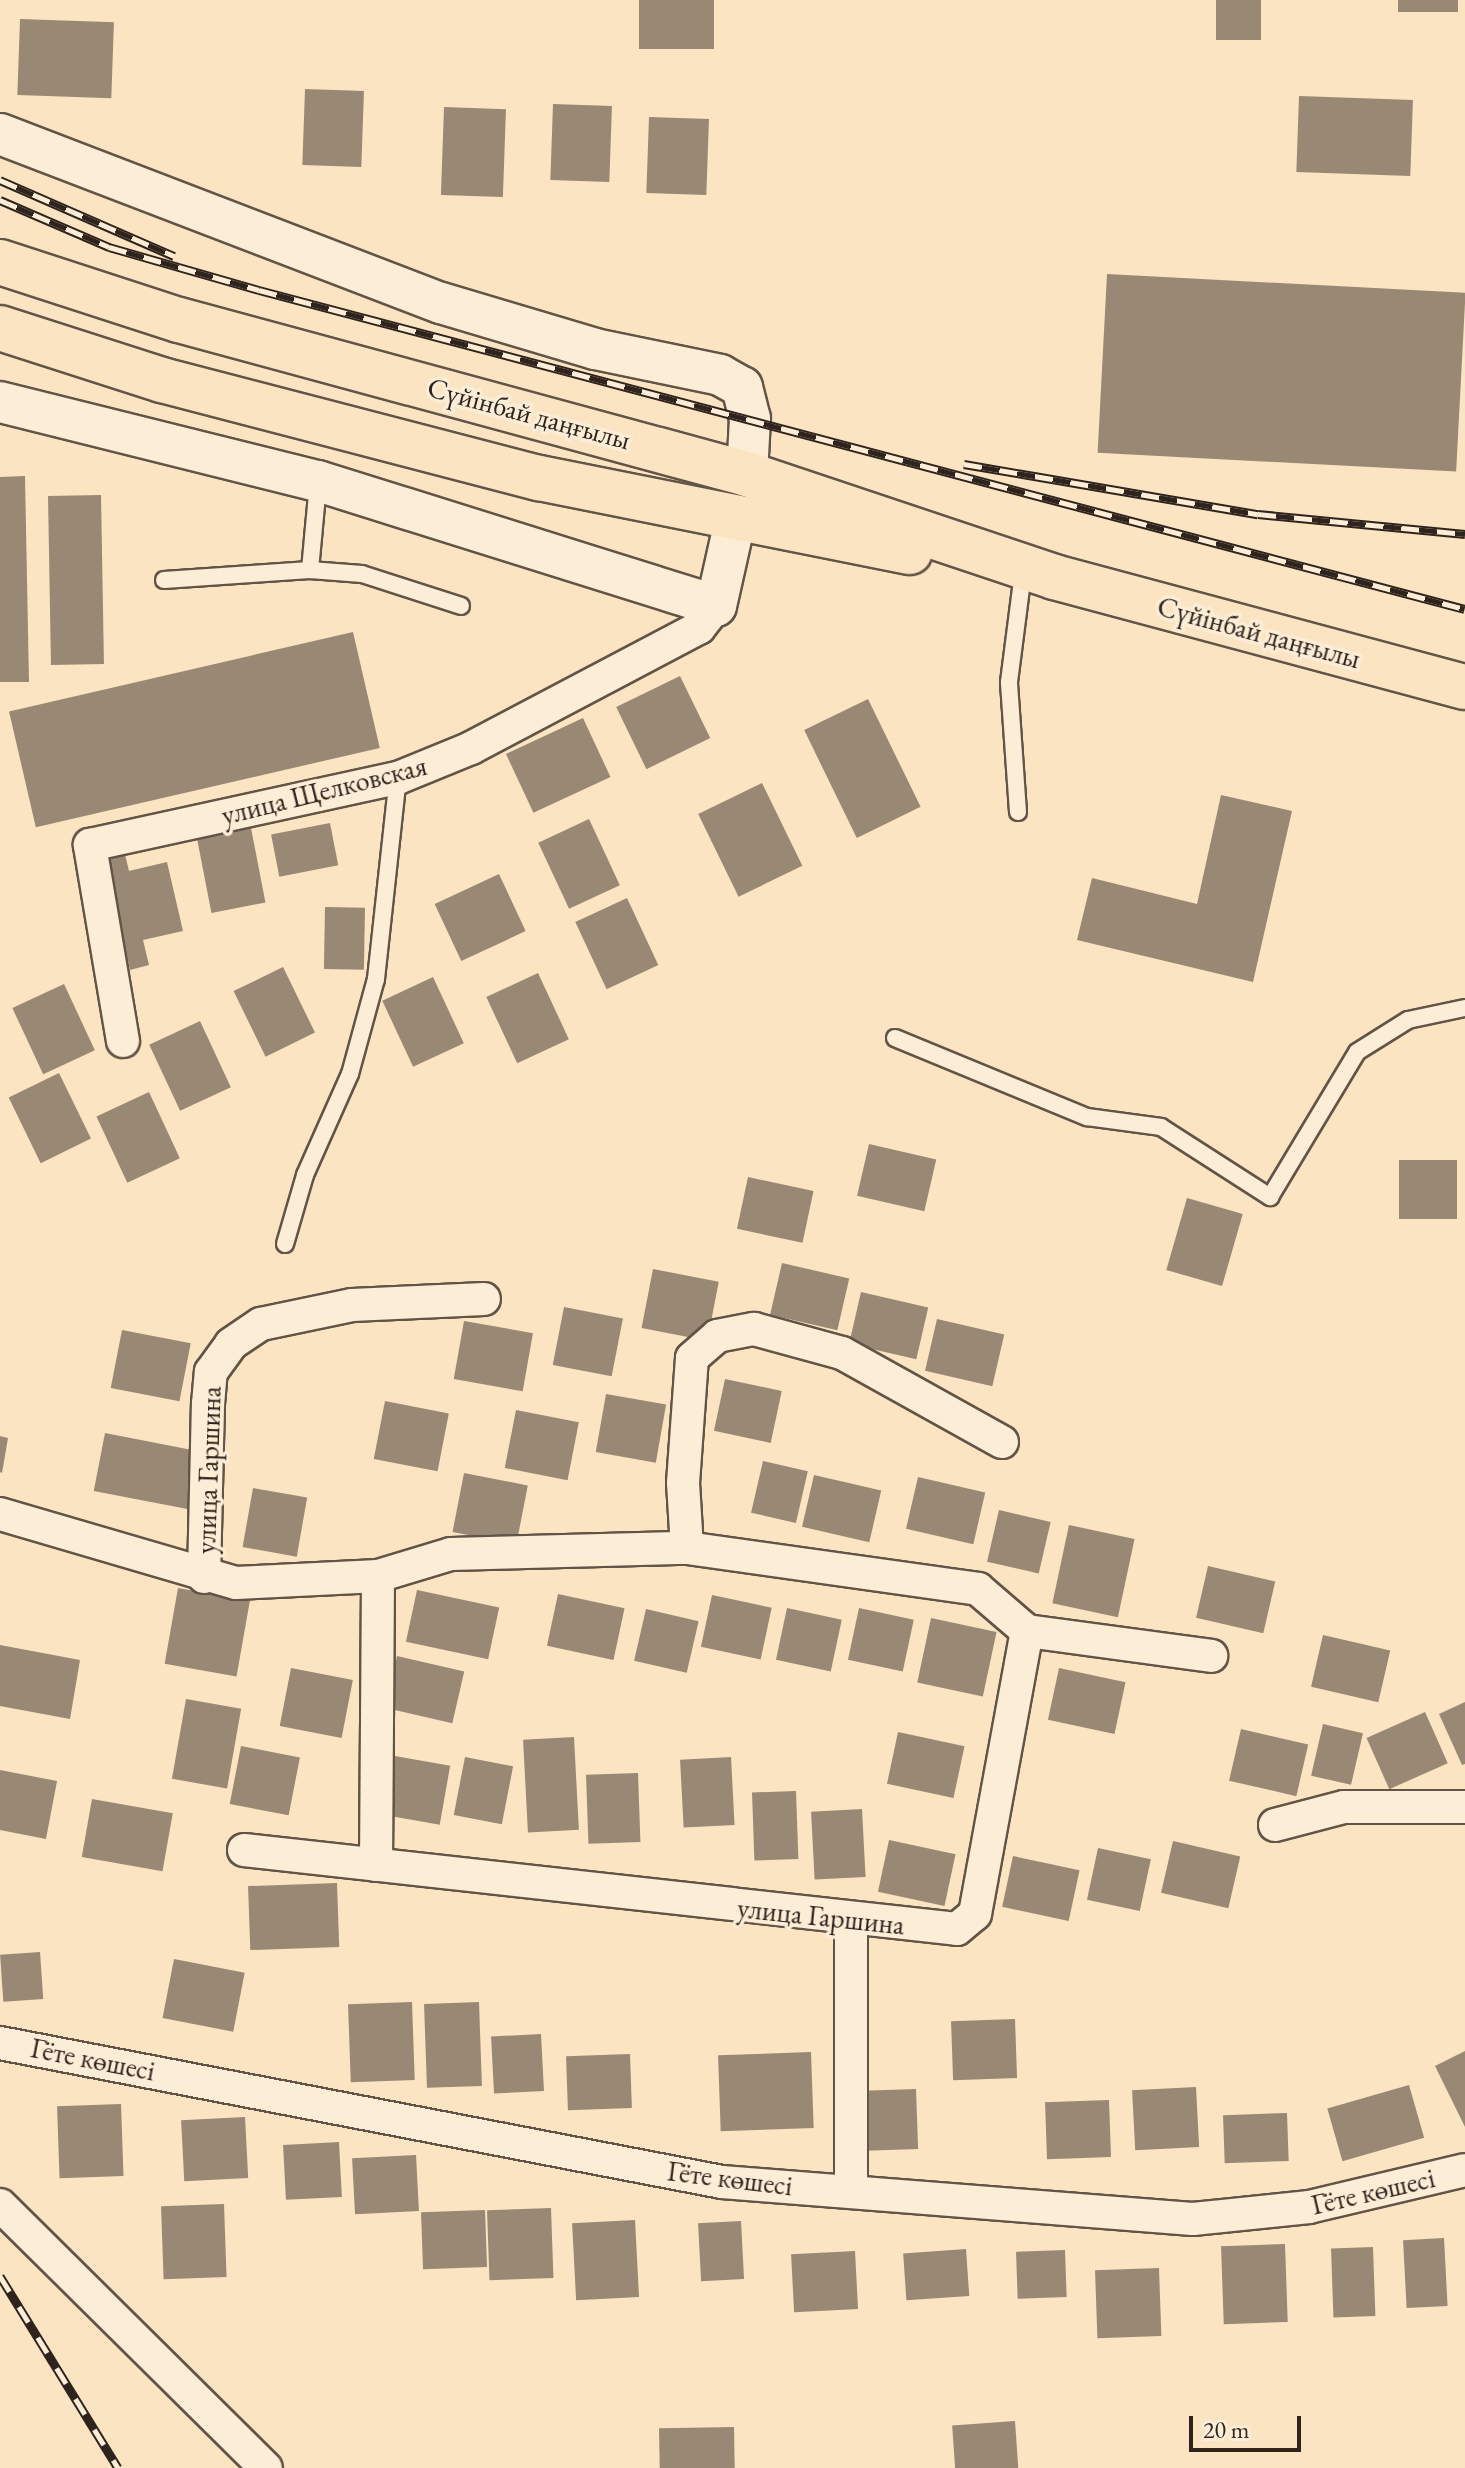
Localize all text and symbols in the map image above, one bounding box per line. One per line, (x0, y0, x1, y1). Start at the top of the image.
street label: Сүйінбай даңғылы (424, 370, 634, 456)
street label: Сүйінбай даңғылы (1154, 589, 1364, 675)
street label: улица Щелковская (218, 748, 430, 832)
street label: улица Гаршина (188, 1385, 228, 1555)
street label: улица Гаршина (736, 1891, 906, 1941)
street label: Гёте көшесі (28, 2031, 158, 2087)
street label: Гёте көшесі (666, 2154, 794, 2202)
street label: Гёте көшесі (1308, 2160, 1438, 2222)
scale bar (1193, 2400, 1305, 2450)
text: 20 m (1203, 2414, 1250, 2445)

